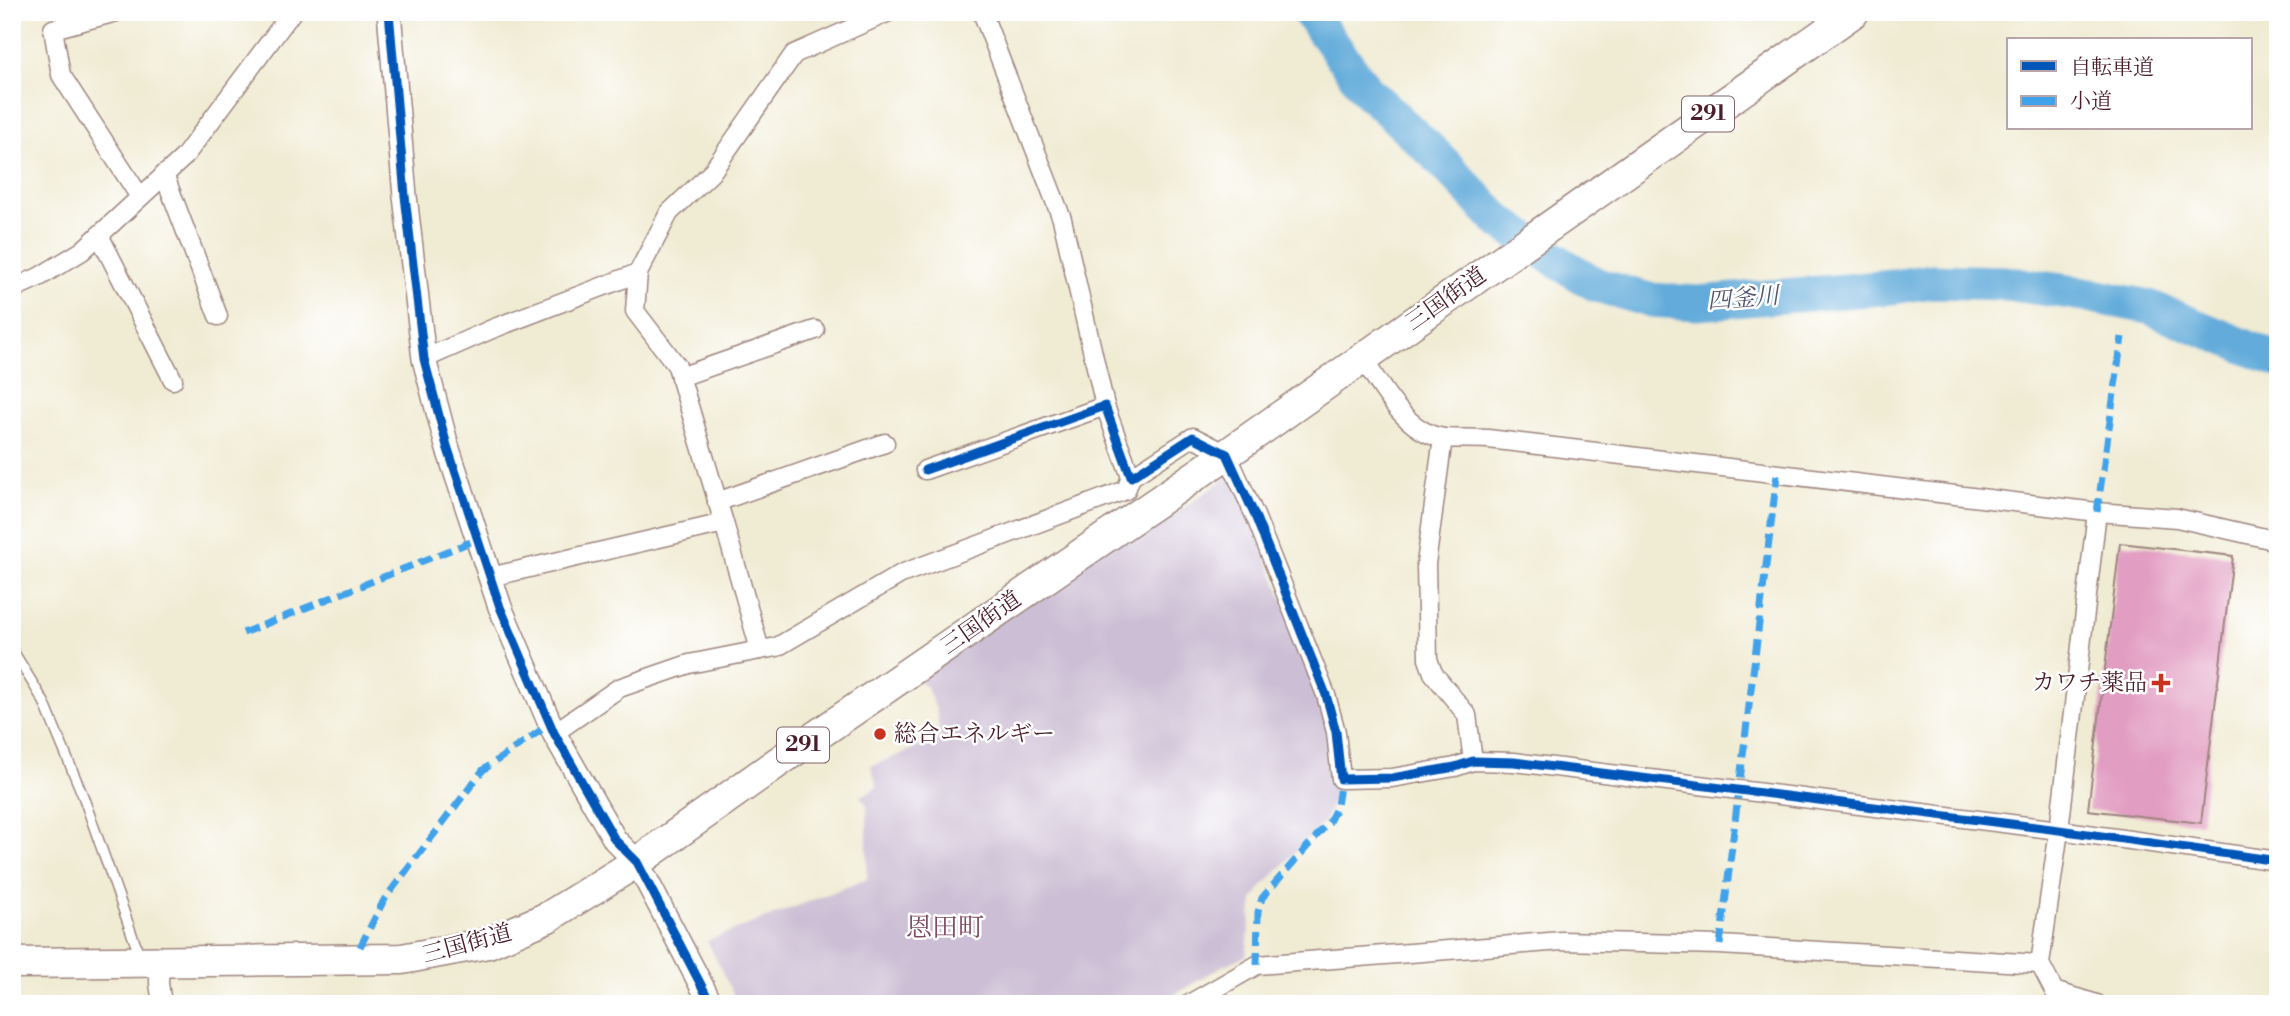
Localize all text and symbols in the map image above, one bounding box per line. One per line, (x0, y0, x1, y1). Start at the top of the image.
legend (2007, 38, 2252, 130)
text: 自転車道 (2070, 55, 2154, 81)
text: 小道 (2070, 89, 2112, 115)
road number: 291 (1682, 96, 1734, 132)
street label: 三国街道 (1400, 261, 1492, 337)
water label: 四釜川 (1706, 281, 1783, 317)
street label: 三国街道 (935, 585, 1027, 661)
place label: カワチ薬品 (2032, 669, 2147, 697)
marker: カワチ薬品 (2153, 675, 2169, 691)
place label: 総合エネルギー (894, 720, 1055, 748)
marker: 総合エネルギー (872, 726, 888, 742)
road number: 291 (777, 728, 829, 762)
district label: 恩田町 (906, 912, 984, 944)
street label: 三国街道 (419, 919, 515, 969)

